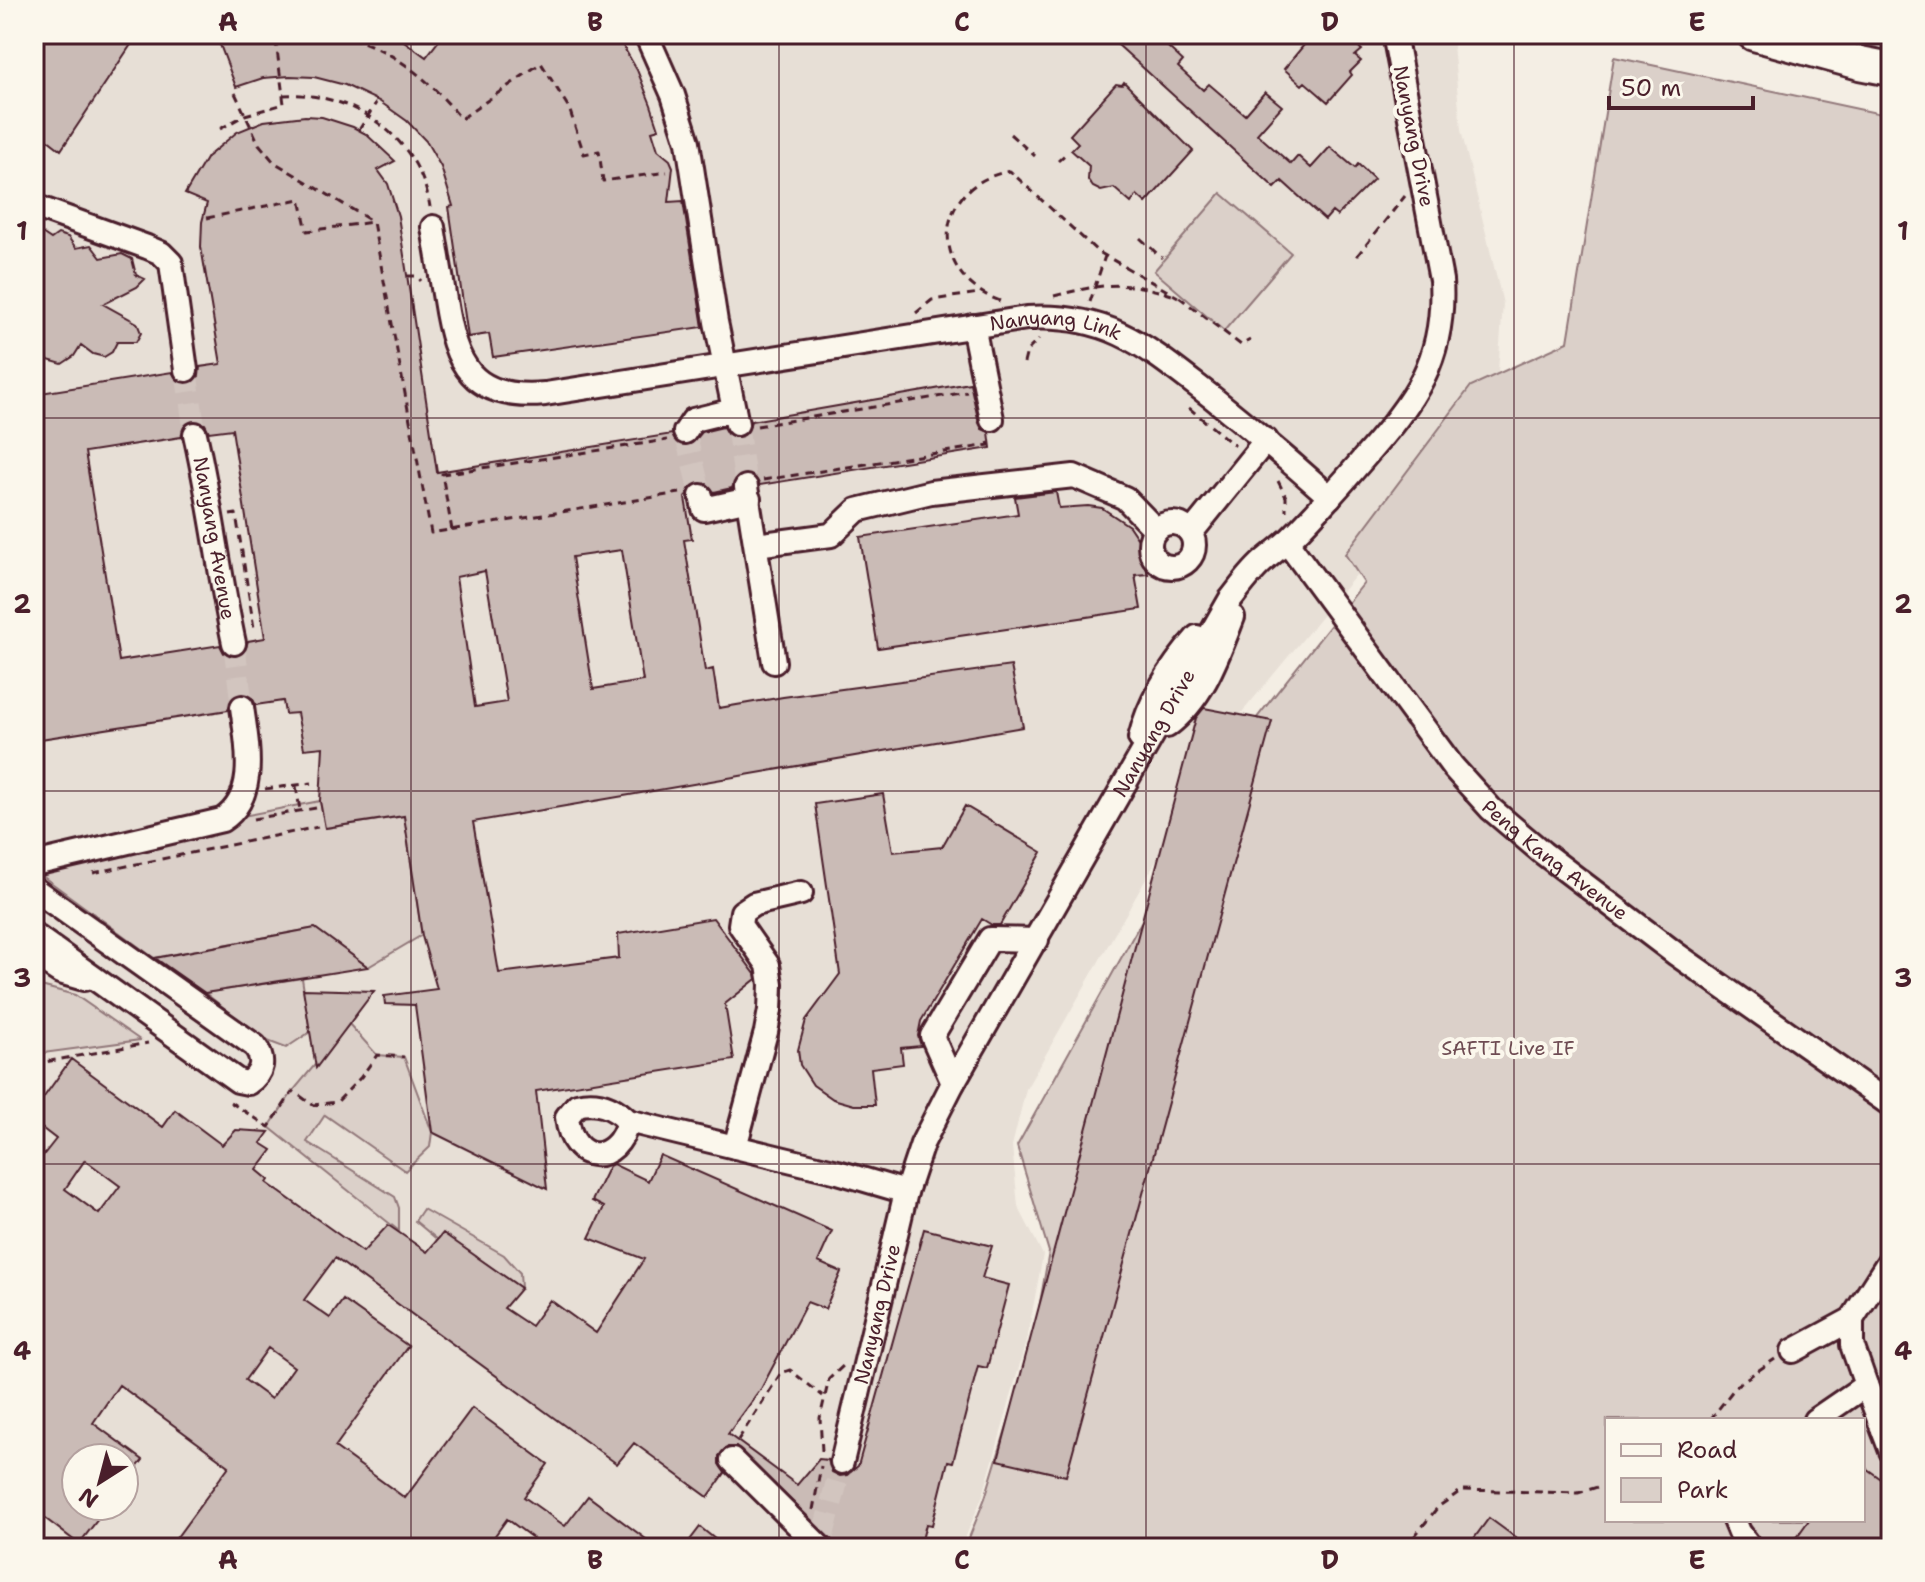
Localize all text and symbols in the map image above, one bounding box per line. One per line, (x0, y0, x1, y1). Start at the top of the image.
text: A (218, 4, 238, 39)
text: B (587, 4, 603, 39)
text: C (954, 4, 970, 39)
text: D (1321, 4, 1339, 39)
text: E (1688, 4, 1706, 39)
scale bar (1609, 60, 1753, 110)
street label: Nanyang Drive (1388, 63, 1440, 209)
text: 50 m (1621, 72, 1681, 104)
text: 1 (16, 213, 28, 248)
text: 1 (1897, 213, 1909, 248)
street label: Nanyang Link (988, 304, 1126, 346)
street label: Nanyang Avenue (187, 454, 242, 622)
text: 2 (13, 586, 31, 621)
text: 2 (1894, 586, 1912, 621)
street label: Nanyang Drive (1107, 664, 1201, 802)
street label: Peng Kang Avenue (1476, 794, 1633, 926)
text: 3 (13, 960, 31, 995)
text: 3 (1894, 960, 1912, 995)
park label: SAFTI Live IF (1441, 1035, 1575, 1061)
street label: Nanyang Drive (848, 1241, 906, 1387)
text: 4 (13, 1333, 31, 1368)
text: 4 (1894, 1333, 1912, 1368)
legend (1605, 1418, 1865, 1522)
text: Road (1677, 1434, 1737, 1466)
north arrow (60, 1442, 140, 1522)
text: Park (1677, 1474, 1729, 1506)
text: N (73, 1481, 104, 1515)
text: A (218, 1542, 238, 1577)
text: B (587, 1542, 603, 1577)
text: C (954, 1542, 970, 1577)
text: D (1321, 1542, 1339, 1577)
text: E (1688, 1542, 1706, 1577)

